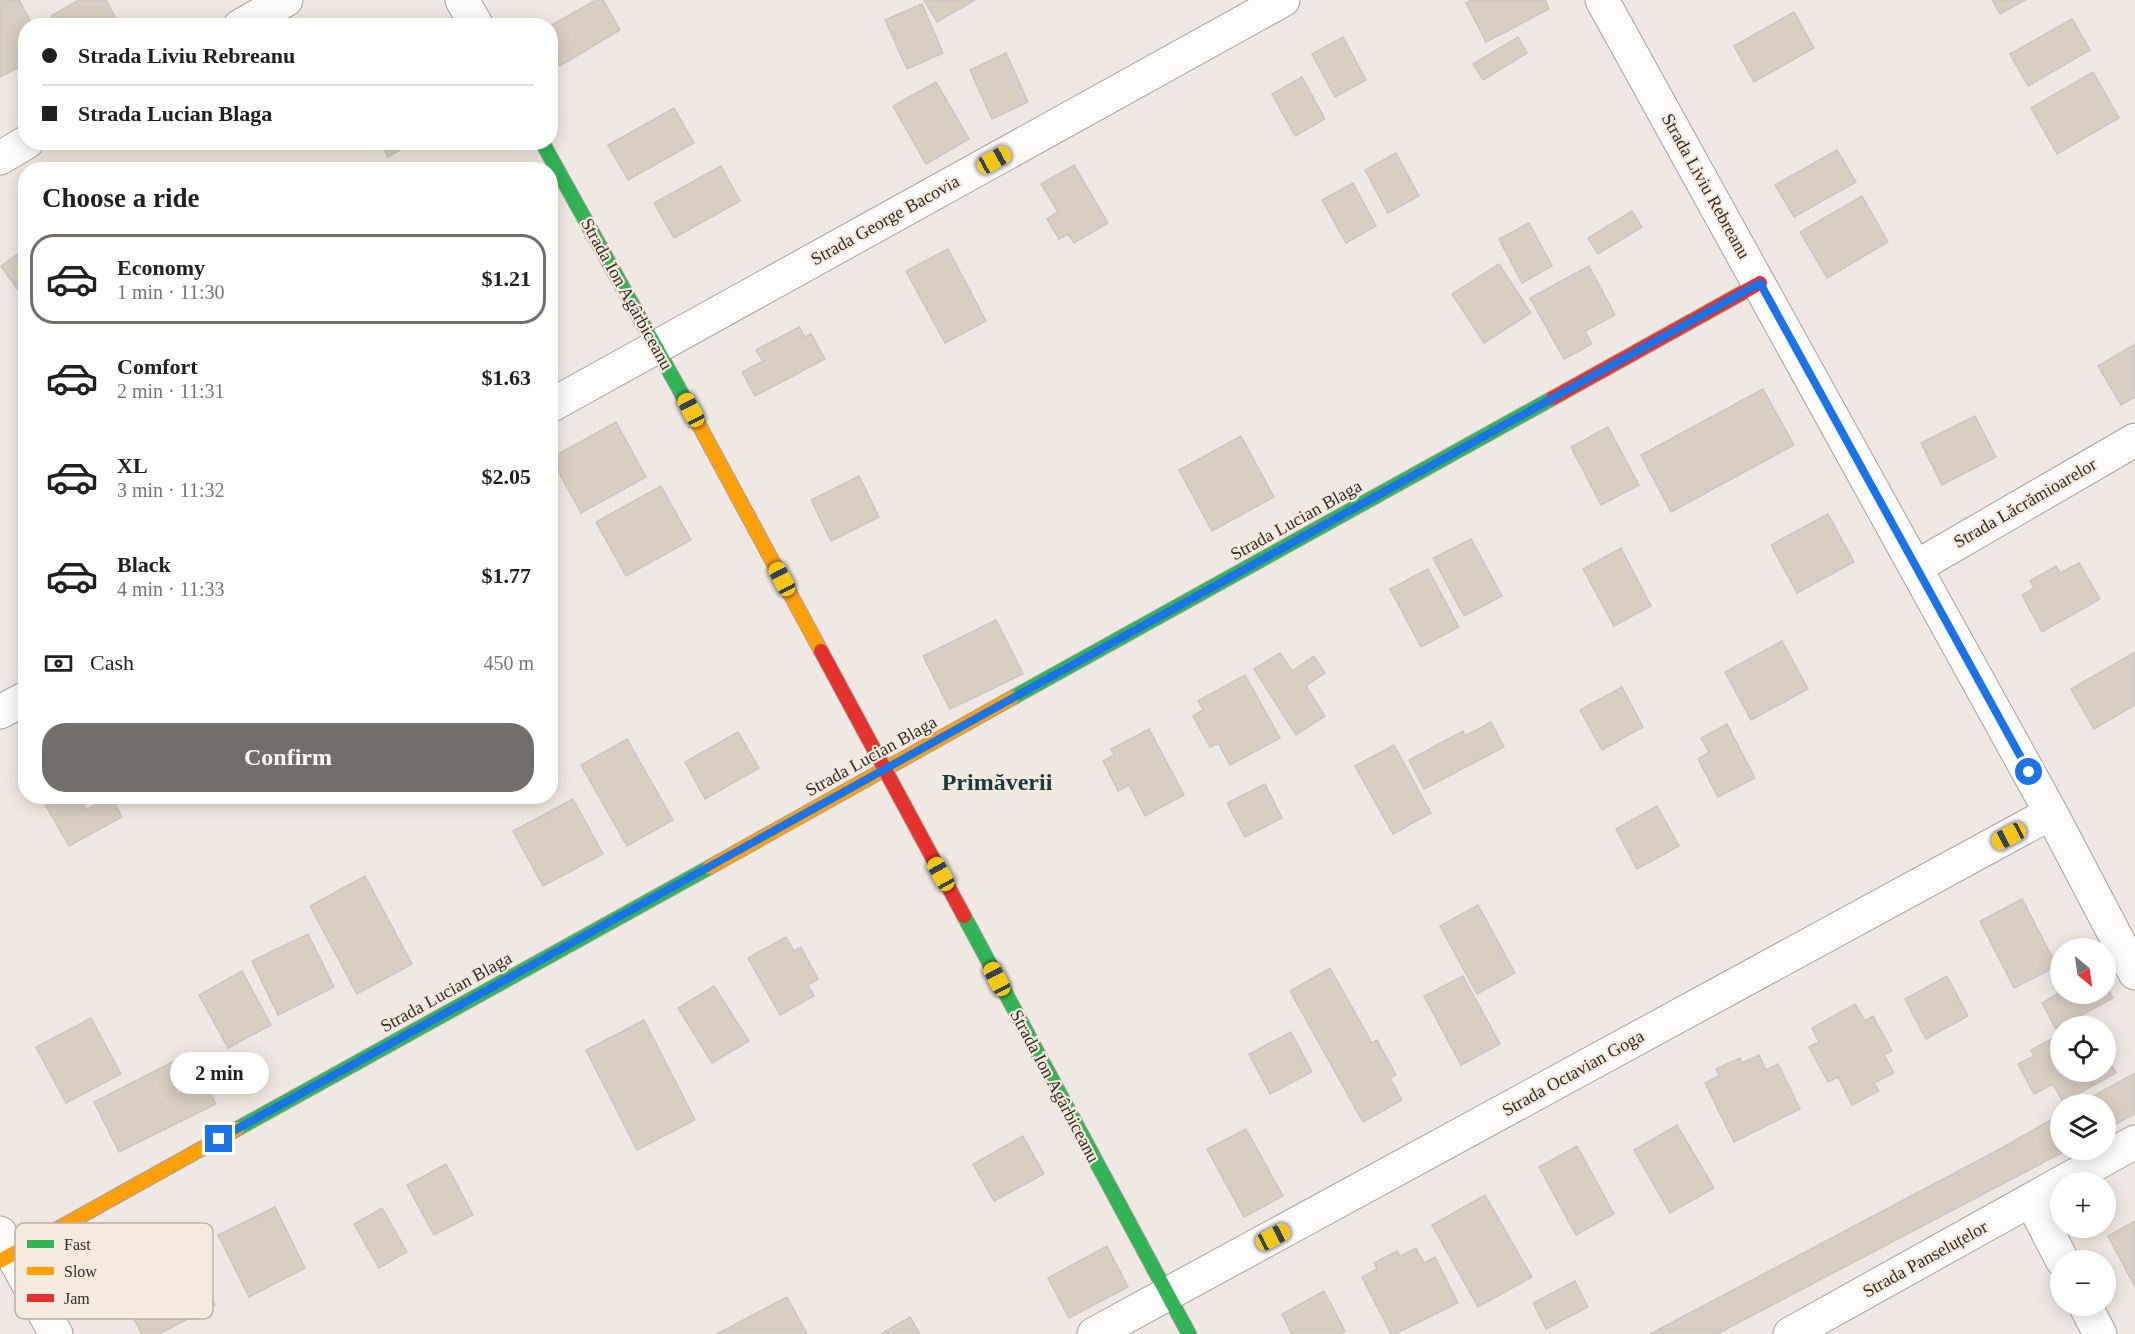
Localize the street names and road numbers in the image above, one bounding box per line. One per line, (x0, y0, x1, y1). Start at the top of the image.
street label: Strada Liviu Rebreanu (1658, 110, 1754, 262)
street label: Strada George Bacovia (807, 171, 963, 269)
street label: Strada Ion Agârbiceanu (577, 215, 677, 373)
street label: Strada Lăcrămioarelor (1950, 454, 2100, 552)
street label: Strada Lucian Blaga (1227, 476, 1365, 564)
street label: Strada Lucian Blaga (802, 712, 940, 800)
street label: Strada Lucian Blaga (377, 948, 515, 1036)
street label: Strada Ion Agârbiceanu (1006, 1006, 1104, 1166)
street label: Strada Octavian Goga (1499, 1026, 1647, 1120)
street label: Strada Panseluțelor (1859, 1216, 1991, 1302)

